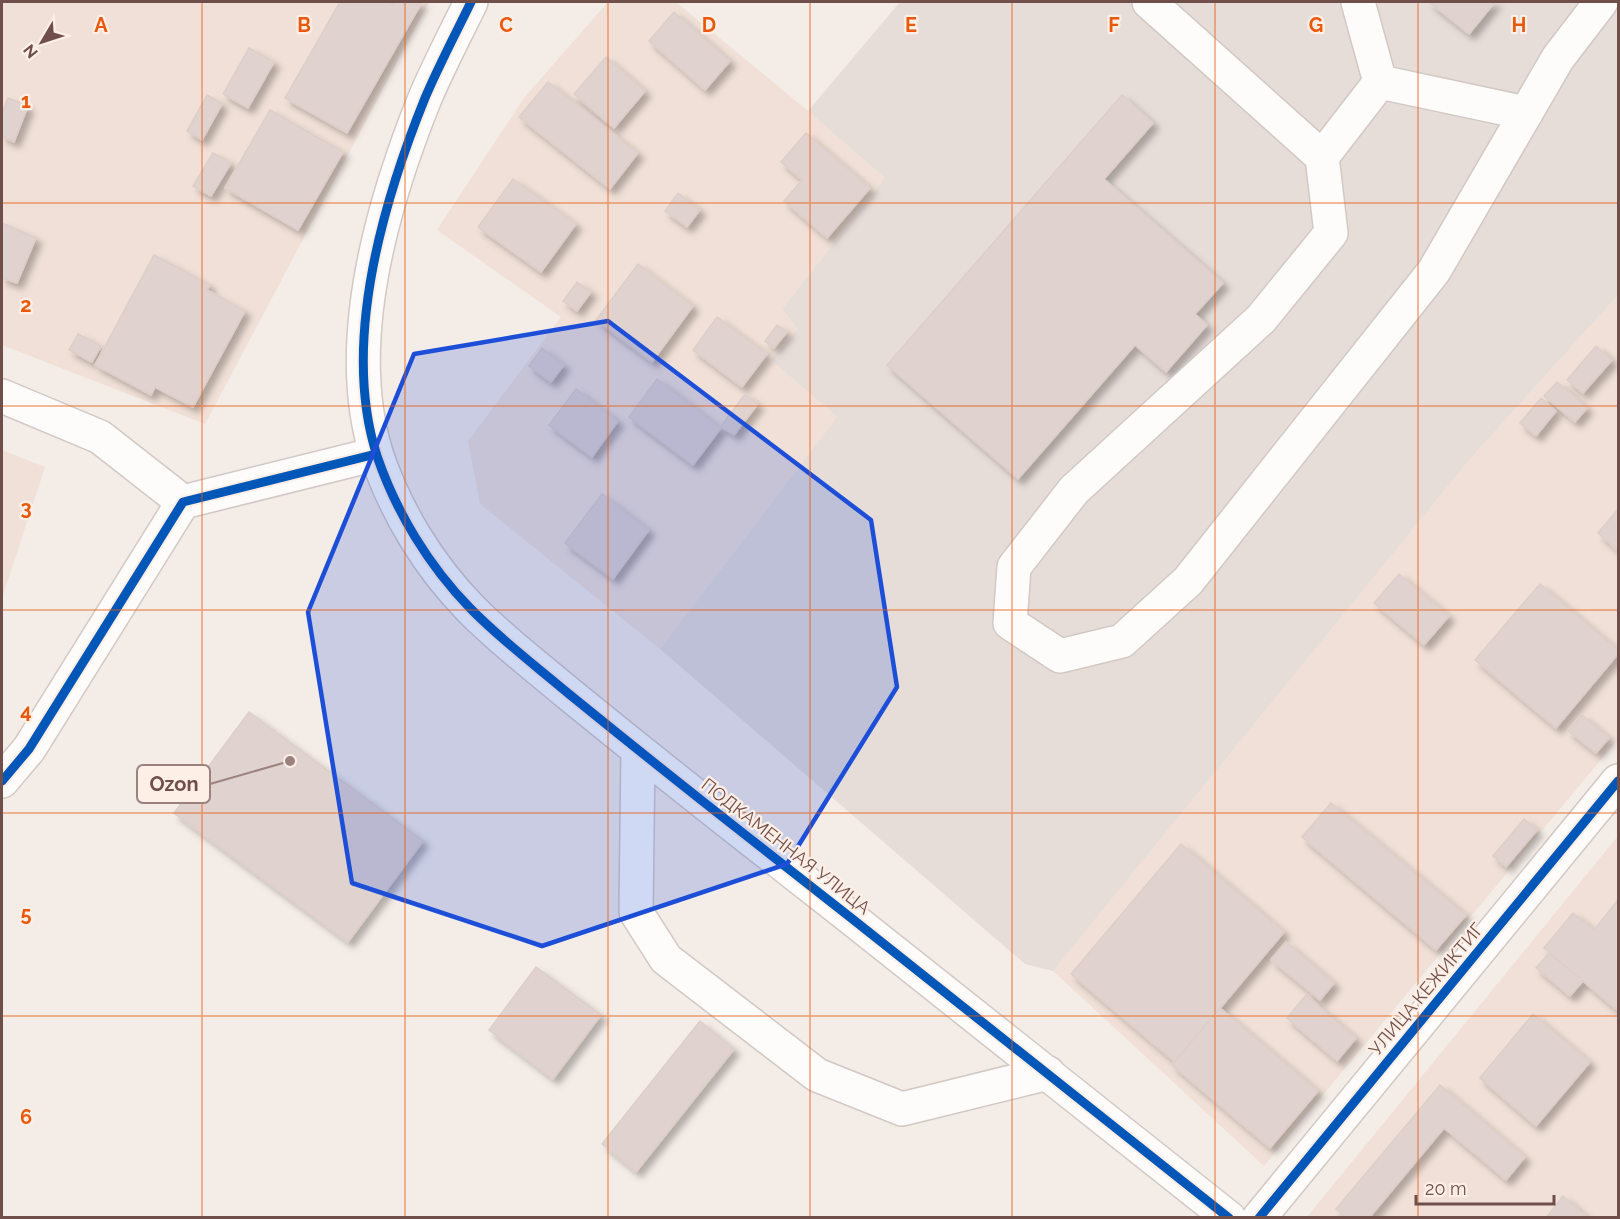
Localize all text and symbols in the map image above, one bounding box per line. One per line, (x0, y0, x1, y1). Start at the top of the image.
north arrow (12, 12, 72, 72)
text: A (94, 13, 108, 37)
text: B (297, 13, 311, 37)
text: C (499, 13, 513, 37)
text: D (702, 13, 716, 37)
text: E (905, 13, 917, 37)
text: F (1108, 13, 1120, 37)
text: G (1309, 13, 1323, 37)
text: H (1512, 13, 1526, 37)
text: N (20, 40, 42, 62)
text: 1 (21, 89, 31, 113)
text: 2 (20, 293, 32, 317)
text: 3 (20, 496, 32, 520)
text: 4 (20, 699, 32, 723)
callout: Ozon (137, 765, 210, 803)
text: Ozon (150, 772, 198, 796)
street label: ПОДКАМЕННАЯ УЛИЦА (698, 774, 874, 918)
text: 5 (20, 902, 32, 926)
street label: УЛИЦА КЕЖИКТИГ (1364, 919, 1488, 1059)
text: 6 (20, 1105, 32, 1129)
scale bar (1416, 1168, 1554, 1206)
text: 20 m (1425, 1178, 1467, 1199)

